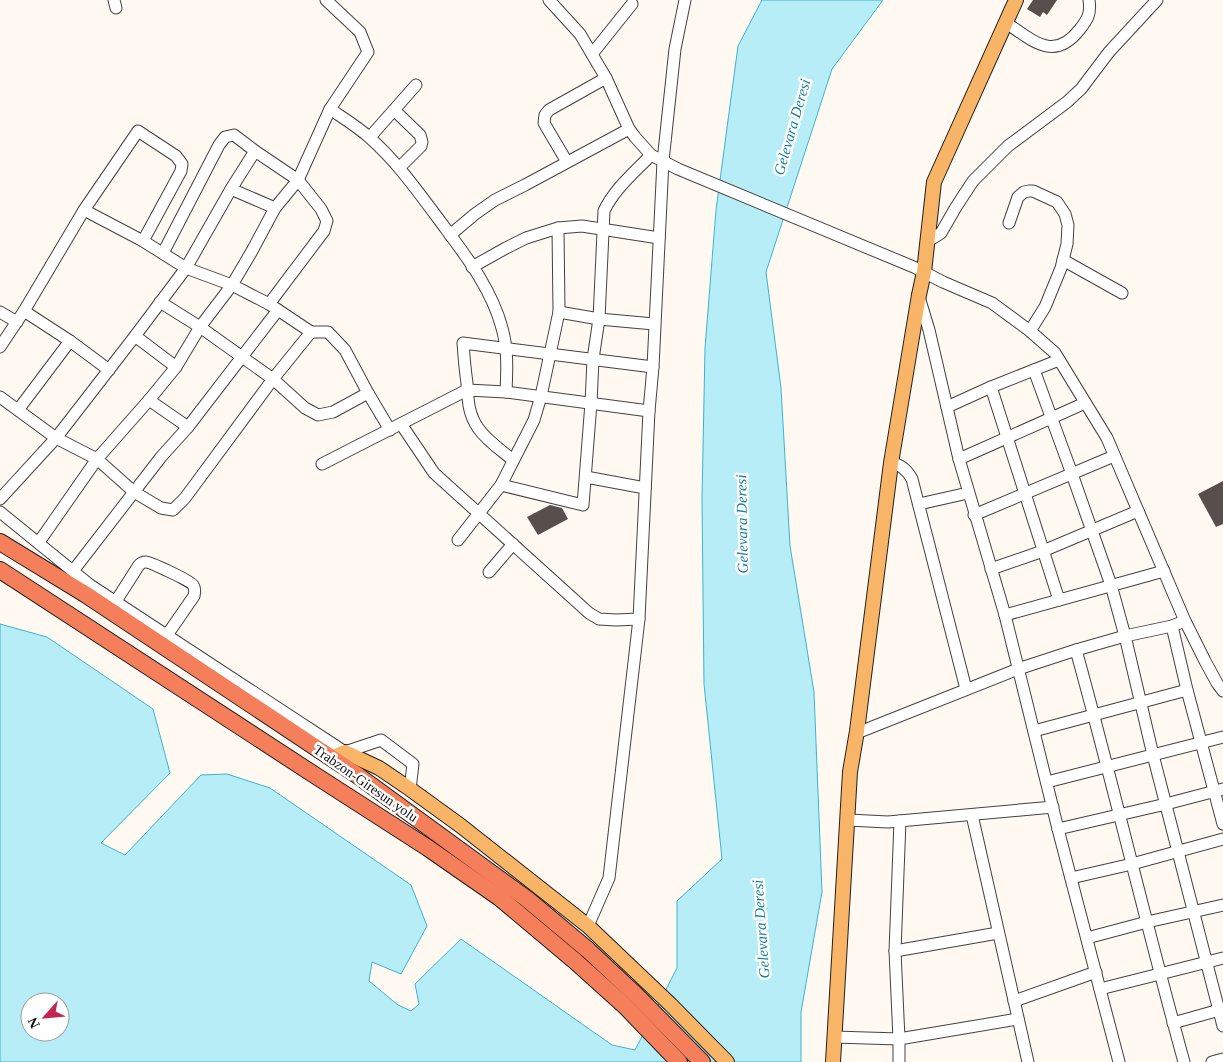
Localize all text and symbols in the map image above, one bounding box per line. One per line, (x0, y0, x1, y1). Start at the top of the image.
water label: Gelevara Deresi (771, 77, 813, 177)
water label: Gelevara Deresi (733, 474, 751, 574)
street label: Trabzon-Giresun yolu (311, 742, 421, 825)
water label: Gelevara Deresi (750, 879, 772, 979)
north arrow (20, 992, 70, 1042)
text: N (25, 1015, 43, 1031)

